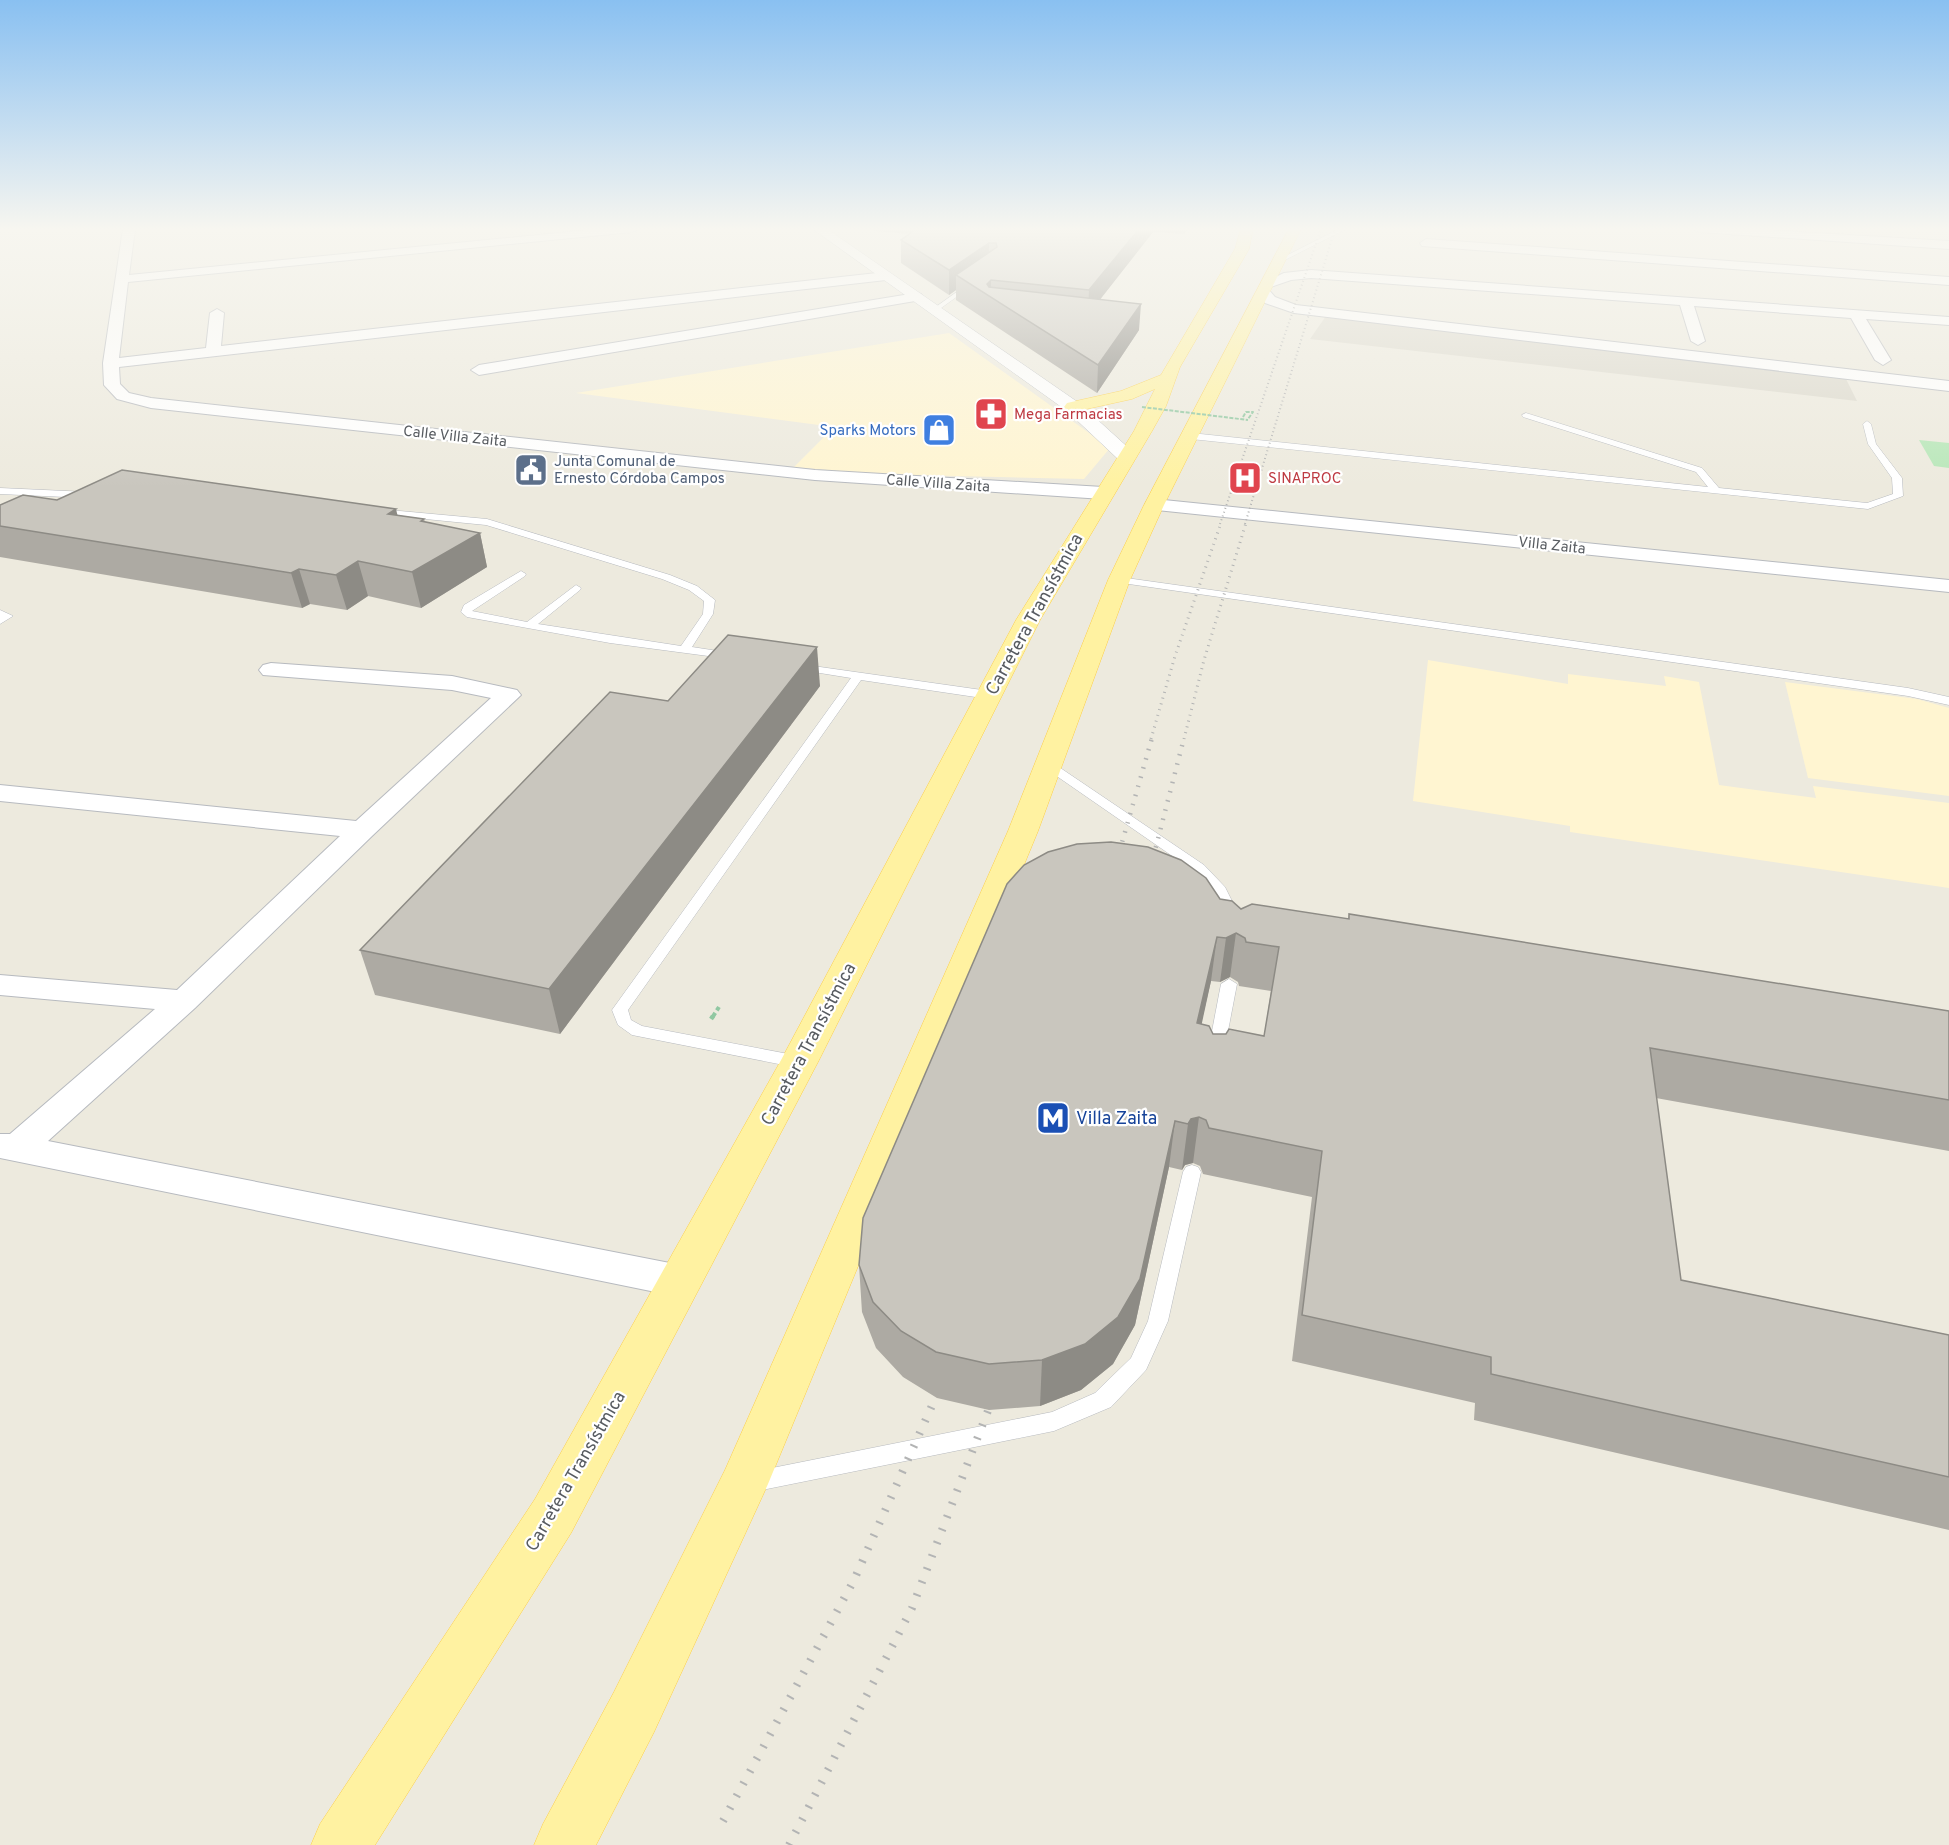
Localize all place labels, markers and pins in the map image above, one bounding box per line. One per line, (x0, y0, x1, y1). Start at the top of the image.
pharmacy icon: Mega Farmacias (973, 396, 1009, 432)
place label: Mega Farmacias (1014, 406, 1123, 425)
shop icon: Sparks Motors (921, 412, 957, 448)
place label: Sparks Motors (819, 422, 916, 441)
public building icon: Junta Comunal de Ernesto Córdoba Campos (513, 452, 549, 488)
place label: Junta Comunal de Ernesto Córdoba Campos (554, 453, 725, 489)
hospital icon: SINAPROC (1227, 460, 1263, 496)
place label: SINAPROC (1268, 470, 1341, 489)
metro station icon: Villa Zaita (1035, 1100, 1071, 1136)
place label: Villa Zaita (1076, 1108, 1157, 1131)

